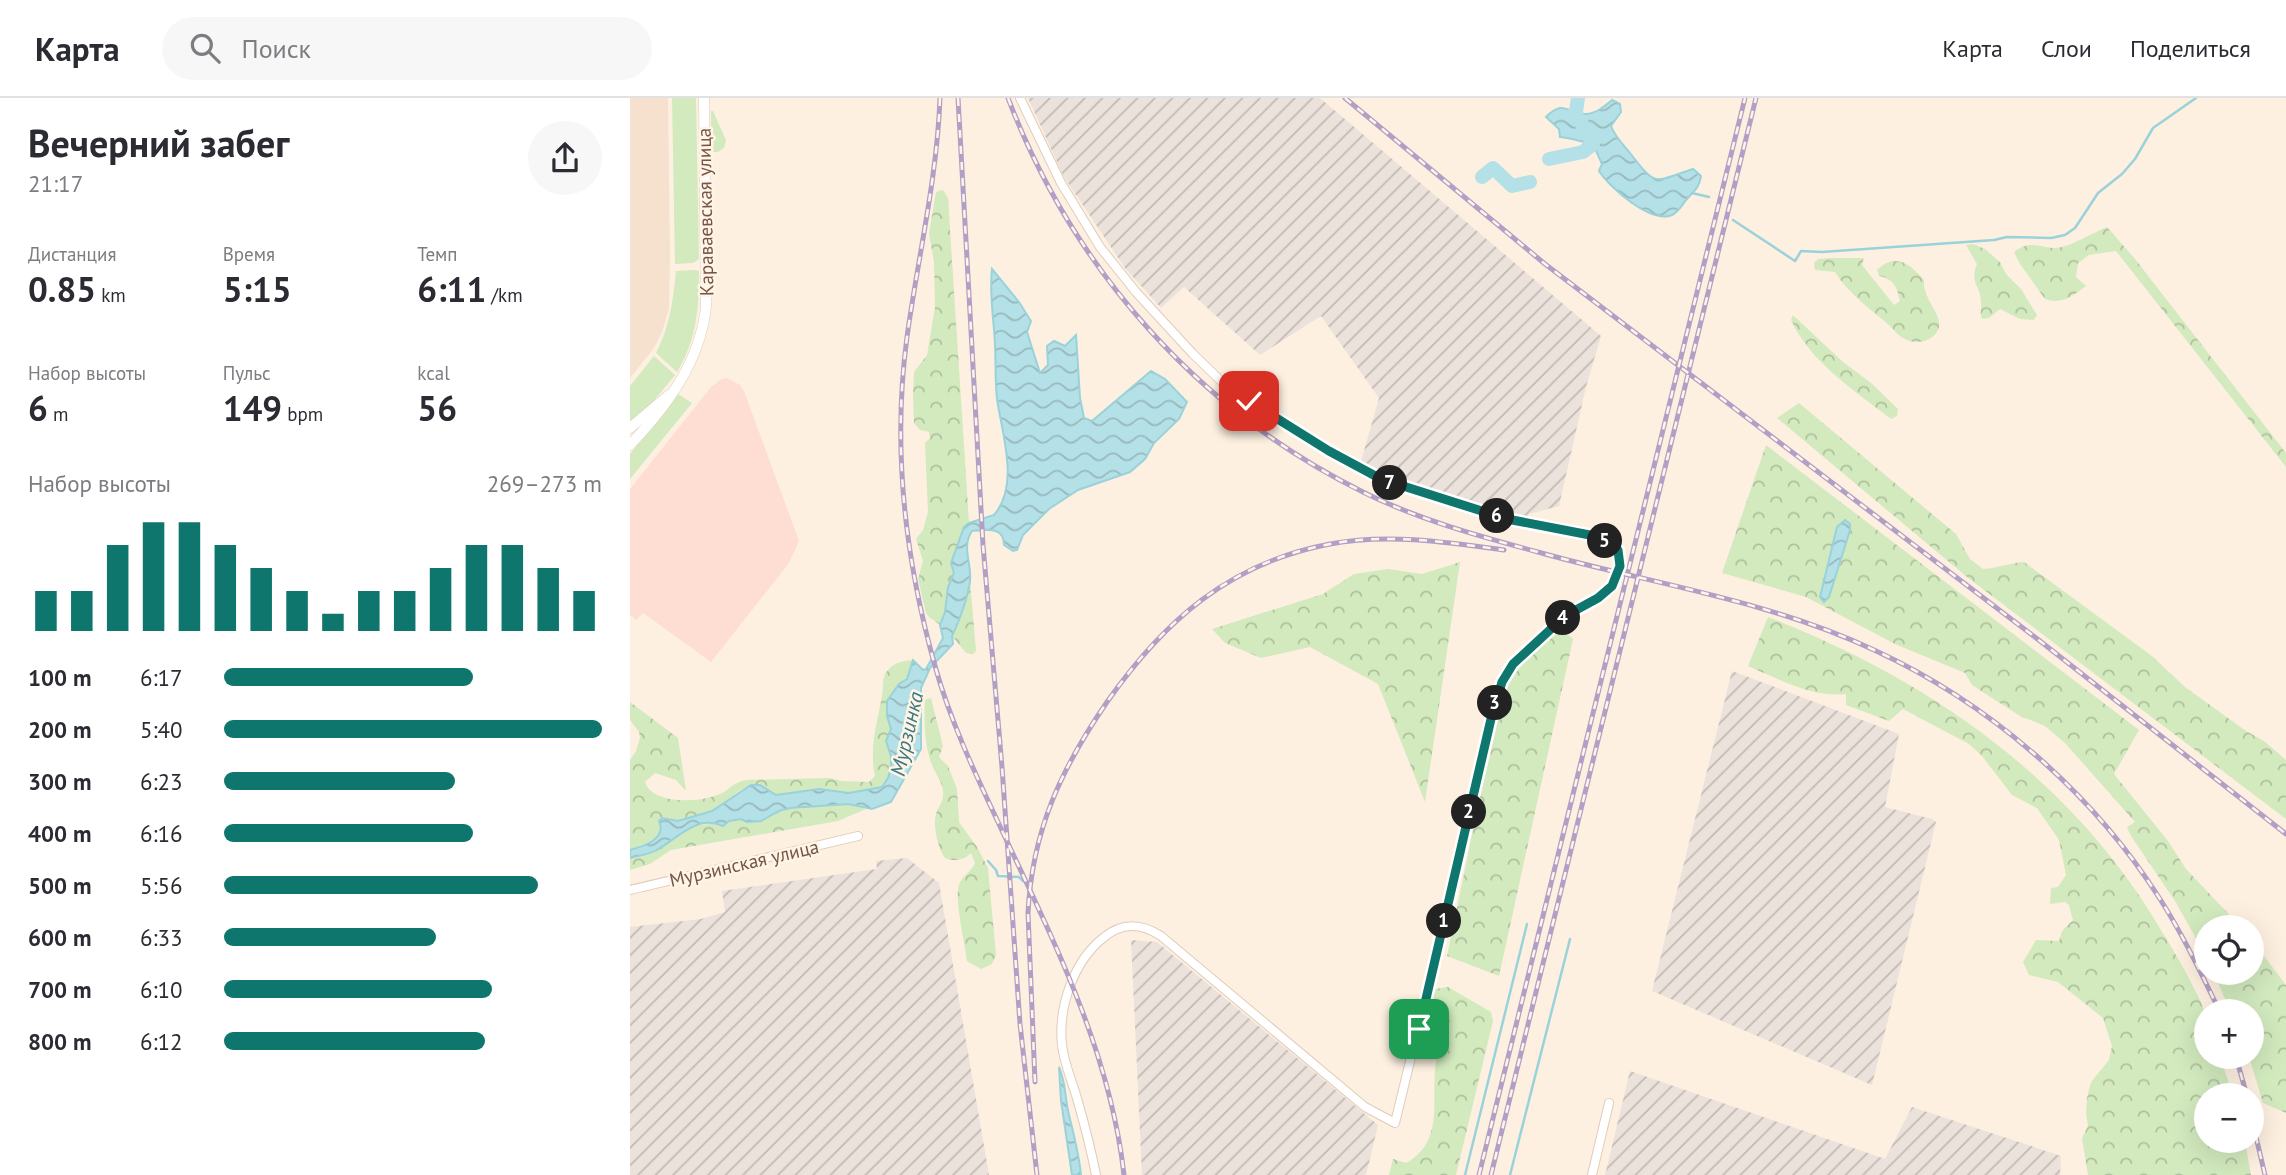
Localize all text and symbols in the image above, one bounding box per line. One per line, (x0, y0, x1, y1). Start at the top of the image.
search box (162, 17, 652, 80)
text: Карта (35, 27, 120, 70)
icon: search (186, 29, 224, 67)
text: Поиск (242, 32, 311, 65)
text: Карта (1942, 33, 2003, 64)
text: Слои (2041, 33, 2092, 64)
text: Поделиться (2130, 33, 2251, 64)
text: Вечерний забег (28, 118, 289, 167)
button: share (528, 121, 602, 195)
street label: Караваевская улица (692, 128, 718, 296)
text: 21:17 (28, 169, 83, 198)
text: Дистанция (28, 242, 116, 266)
text: Время (223, 242, 275, 266)
text: Темп (417, 242, 458, 266)
text: 0.85 (28, 266, 96, 312)
text: 5:15 (223, 266, 292, 312)
text: 6:11 (417, 266, 486, 312)
text: km (96, 283, 126, 307)
text: /km (486, 283, 523, 307)
text: Набор высоты (28, 361, 146, 385)
text: Пульс (223, 361, 271, 385)
text: kcal (417, 361, 450, 385)
pin (1219, 371, 1279, 431)
icon: check (1230, 382, 1268, 420)
text: 6 (28, 385, 48, 431)
text: 149 (223, 385, 282, 431)
text: 56 (417, 385, 457, 431)
text: m (48, 402, 68, 426)
text: bpm (282, 402, 323, 426)
pin: 7 (1372, 466, 1408, 500)
text: Набор высоты (28, 469, 171, 498)
text: 269–273 m (487, 469, 602, 498)
text: 7 (1384, 470, 1395, 494)
pin: 6 (1480, 498, 1514, 534)
text: 6 (1491, 503, 1502, 527)
pin: 5 (1588, 524, 1622, 558)
text: 5 (1599, 528, 1610, 552)
pin: 4 (1546, 601, 1580, 636)
text: 4 (1557, 605, 1568, 629)
text: 100 m (28, 663, 91, 692)
text: 6:17 (140, 663, 183, 692)
pin: 3 (1478, 686, 1512, 720)
water label: Мурзинка (884, 688, 929, 779)
text: 3 (1489, 690, 1500, 714)
text: 200 m (28, 715, 91, 744)
text: 5:40 (140, 715, 183, 744)
text: 300 m (28, 767, 91, 796)
text: 6:23 (140, 767, 183, 796)
pin: 2 (1452, 794, 1486, 830)
text: 2 (1463, 799, 1474, 823)
text: 400 m (28, 819, 91, 848)
text: 6:16 (140, 819, 183, 848)
street label: Мурзинская улица (667, 834, 821, 892)
text: 500 m (28, 871, 91, 900)
text: 5:56 (140, 871, 183, 900)
pin: 1 (1426, 904, 1462, 938)
text: 1 (1438, 908, 1449, 932)
map controls (2194, 915, 2264, 1153)
button: locate (2194, 915, 2264, 985)
text: 600 m (28, 923, 91, 952)
text: 6:33 (140, 923, 183, 952)
text: 700 m (28, 975, 91, 1004)
text: 6:10 (140, 975, 183, 1004)
pin (1389, 999, 1449, 1059)
button: + (2194, 999, 2264, 1069)
icon: arrive (1400, 1010, 1438, 1048)
text: 800 m (28, 1027, 91, 1056)
text: 6:12 (140, 1027, 183, 1056)
button: − (2194, 1083, 2264, 1153)

